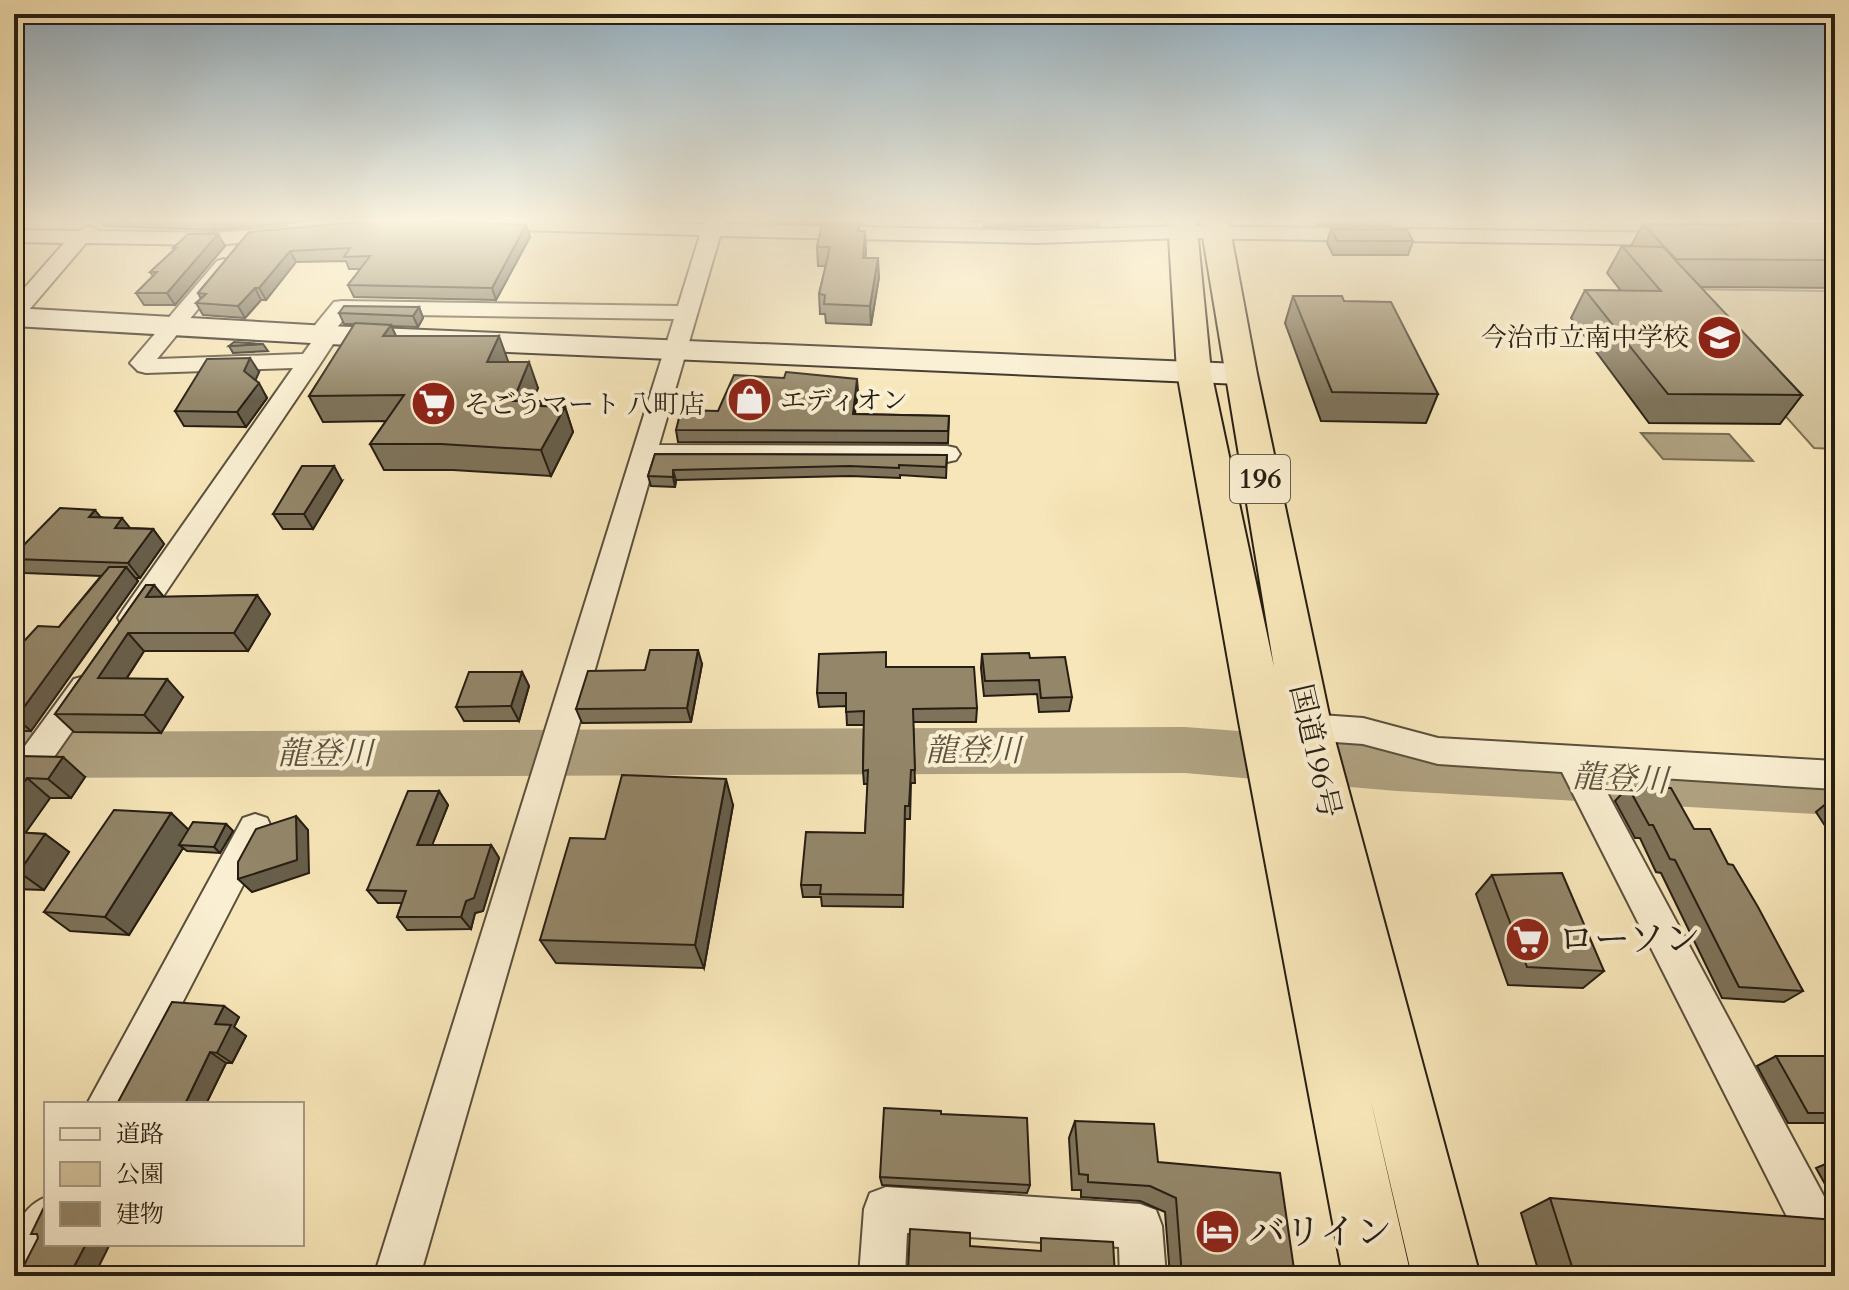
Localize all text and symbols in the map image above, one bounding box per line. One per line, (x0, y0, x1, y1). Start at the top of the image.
school or university icon: 今治市立南中学校 (1696, 313, 1744, 361)
place label: 今治市立南中学校 (1481, 320, 1689, 355)
shop icon: エディオン (725, 376, 773, 424)
supermarket icon: そごうマート 八町店 (409, 380, 457, 428)
place label: エディオン (780, 383, 908, 418)
place label: そごうマート 八町店 (464, 387, 705, 422)
road number: 196 (1230, 455, 1290, 503)
street label: 国道196号 (1280, 680, 1350, 822)
water label: 龍登川 (925, 729, 1024, 773)
water label: 龍登川 (277, 732, 376, 776)
water label: 龍登川 (1571, 755, 1672, 804)
supermarket icon: ローソン (1503, 915, 1551, 963)
place label: ローソン (1558, 915, 1701, 964)
legend (44, 1102, 304, 1246)
text: 道路 (116, 1118, 164, 1151)
text: 公園 (116, 1158, 164, 1191)
text: 建物 (116, 1198, 164, 1231)
hotel icon: バリイン (1194, 1208, 1242, 1256)
place label: バリイン (1249, 1208, 1392, 1257)

